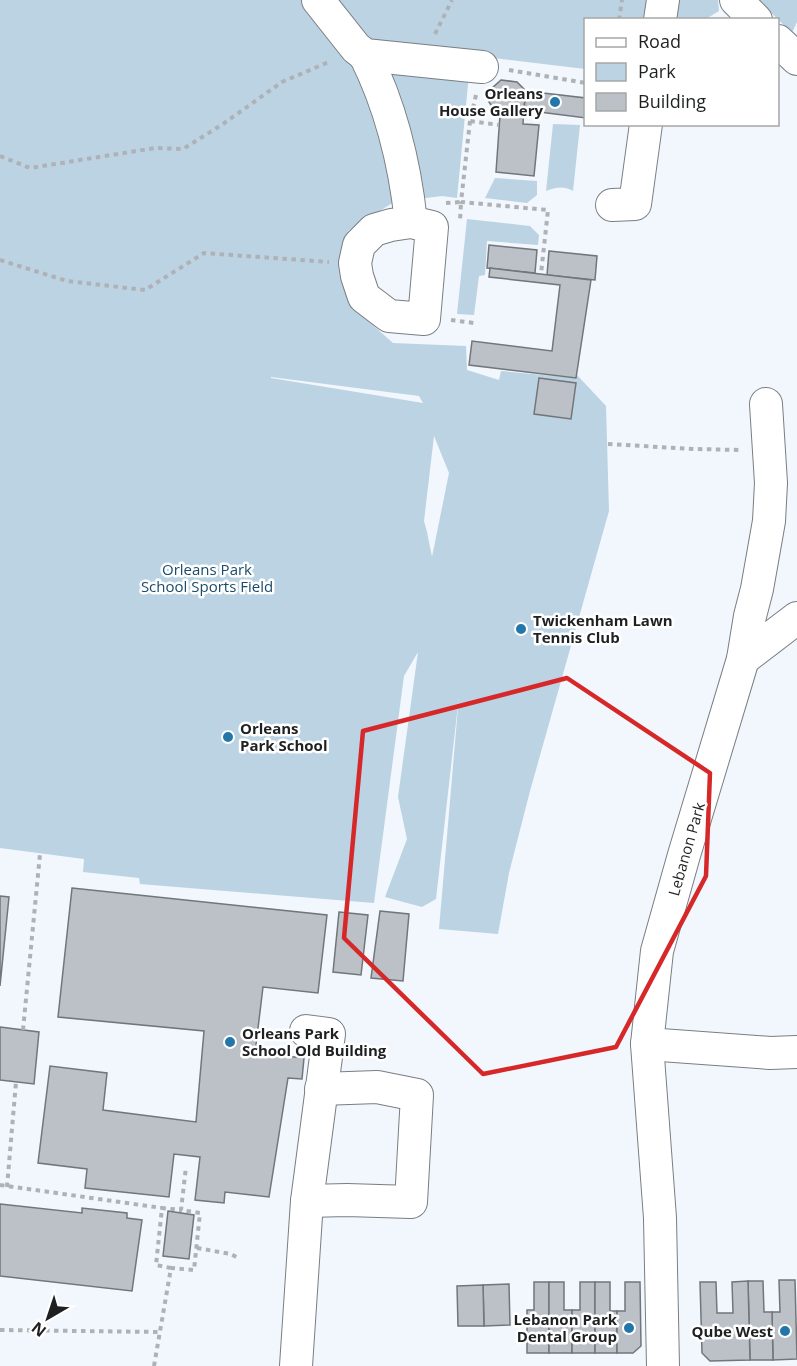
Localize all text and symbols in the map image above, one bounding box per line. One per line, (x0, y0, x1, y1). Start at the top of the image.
legend (584, 18, 779, 126)
text: Road (638, 29, 681, 53)
text: Park (638, 59, 676, 83)
place label: Orleans House Gallery (439, 83, 543, 120)
text: Building (638, 89, 706, 113)
marker: Orleans House Gallery (548, 95, 562, 109)
park label: Orleans Park School Sports Field (141, 559, 273, 596)
place label: Twickenham Lawn Tennis Club (533, 610, 673, 647)
marker: Twickenham Lawn Tennis Club (514, 622, 528, 636)
place label: Orleans Park School (240, 718, 327, 755)
marker: Orleans Park School (221, 730, 235, 744)
street label: Lebanon Park (663, 800, 709, 898)
place label: Orleans Park School Old Building (242, 1023, 387, 1060)
marker: Orleans Park School Old Building (223, 1035, 237, 1049)
north arrow (18, 1288, 78, 1348)
place label: Lebanon Park Dental Group (514, 1309, 618, 1346)
text: N (27, 1317, 51, 1342)
marker: Lebanon Park Dental Group (622, 1321, 636, 1335)
place label: Qube West (692, 1321, 773, 1341)
marker: Qube West (778, 1324, 792, 1338)

